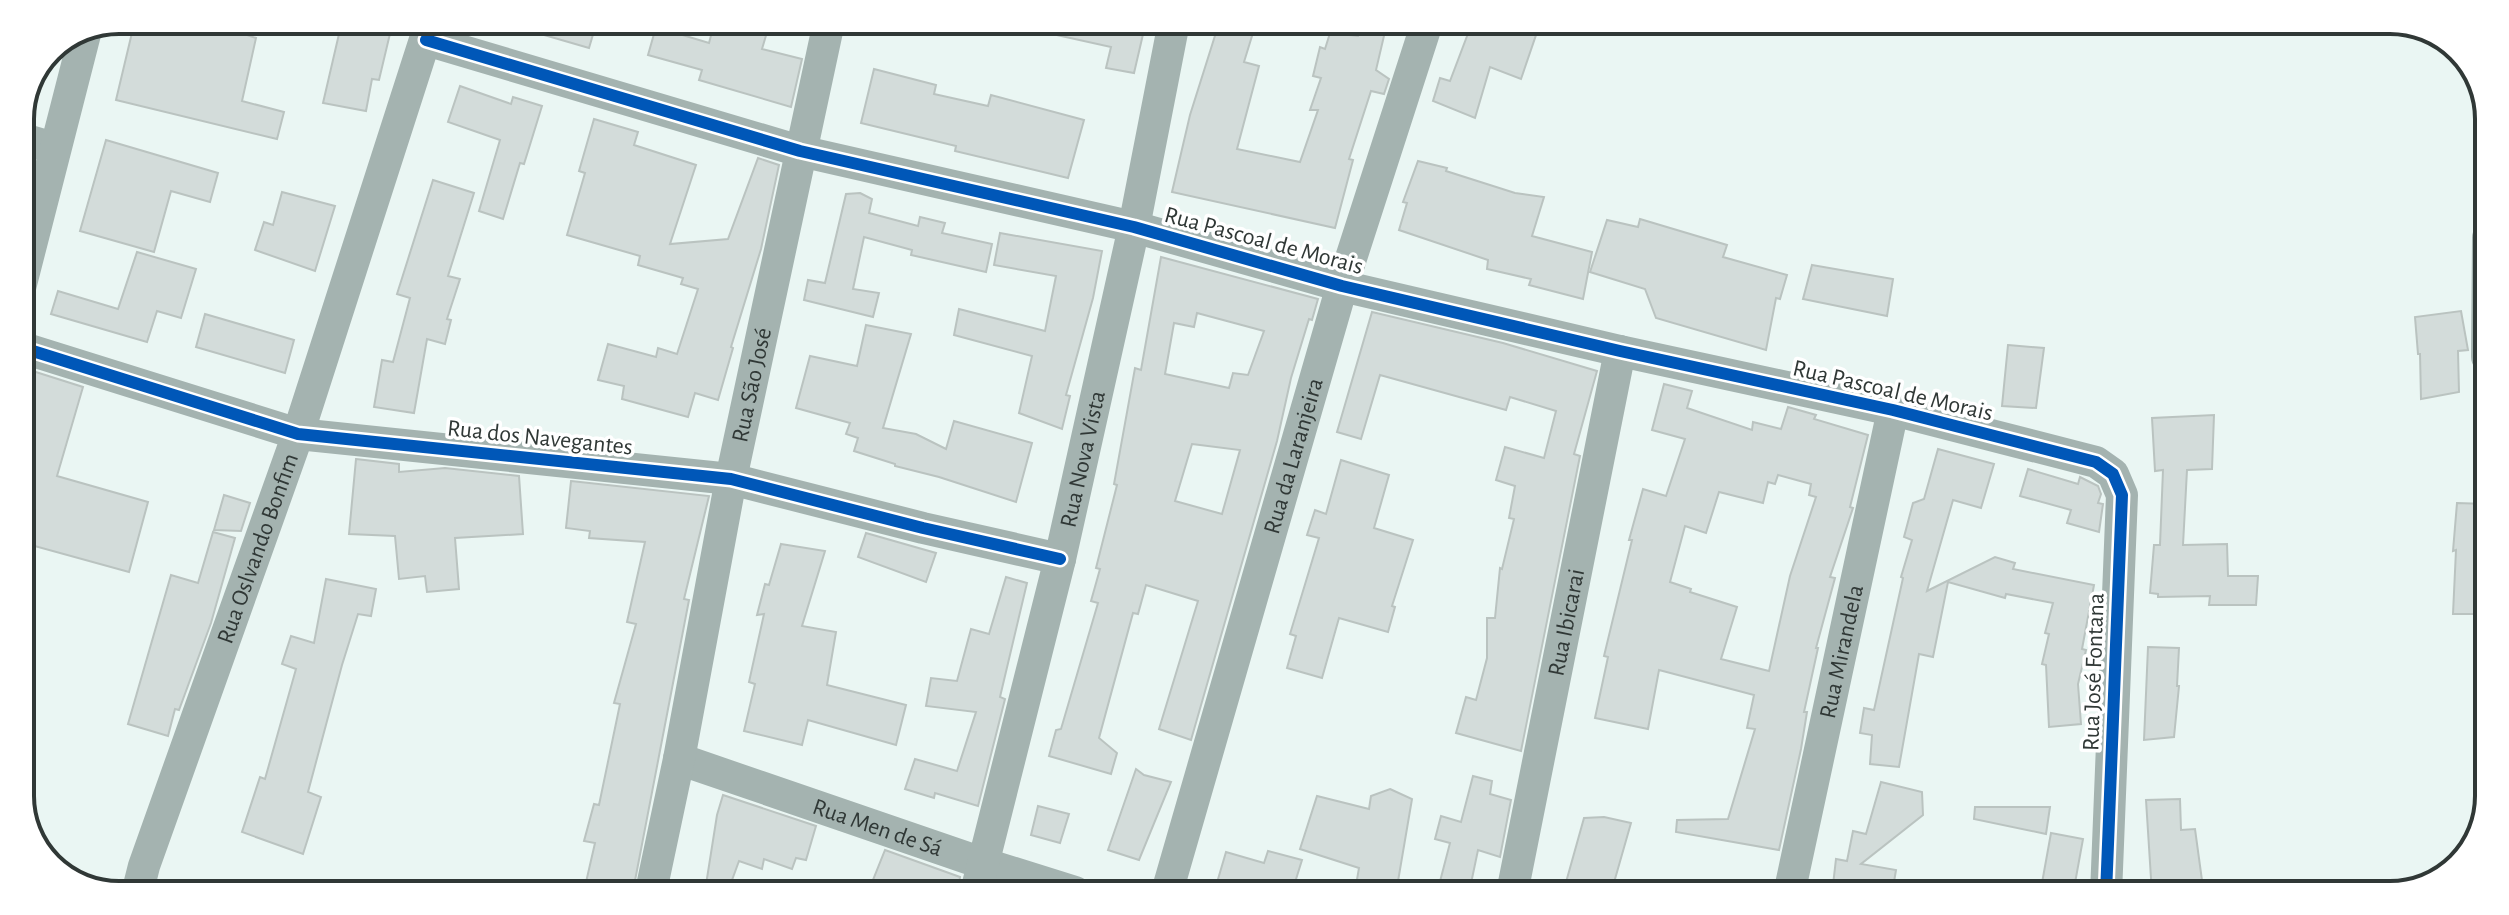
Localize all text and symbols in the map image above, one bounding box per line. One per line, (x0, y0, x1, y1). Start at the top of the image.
street label: Rua Pascoal de Morais (1162, 203, 1366, 279)
street label: Rua São José (728, 326, 776, 445)
street label: Rua Pascoal de Morais (1790, 356, 1995, 426)
street label: Rua da Laranjeira (1260, 375, 1328, 537)
street label: Rua Nova Vista (1056, 388, 1110, 530)
street label: Rua dos Navegantes (446, 416, 634, 460)
street label: Rua Oslvando Bonfim (213, 450, 303, 647)
street label: Rua Ibicarai (1544, 567, 1589, 678)
street label: Rua Mirandela (1816, 583, 1868, 721)
street label: Rua José Fontana (2079, 593, 2109, 752)
street label: Rua Men de Sá (809, 795, 945, 861)

